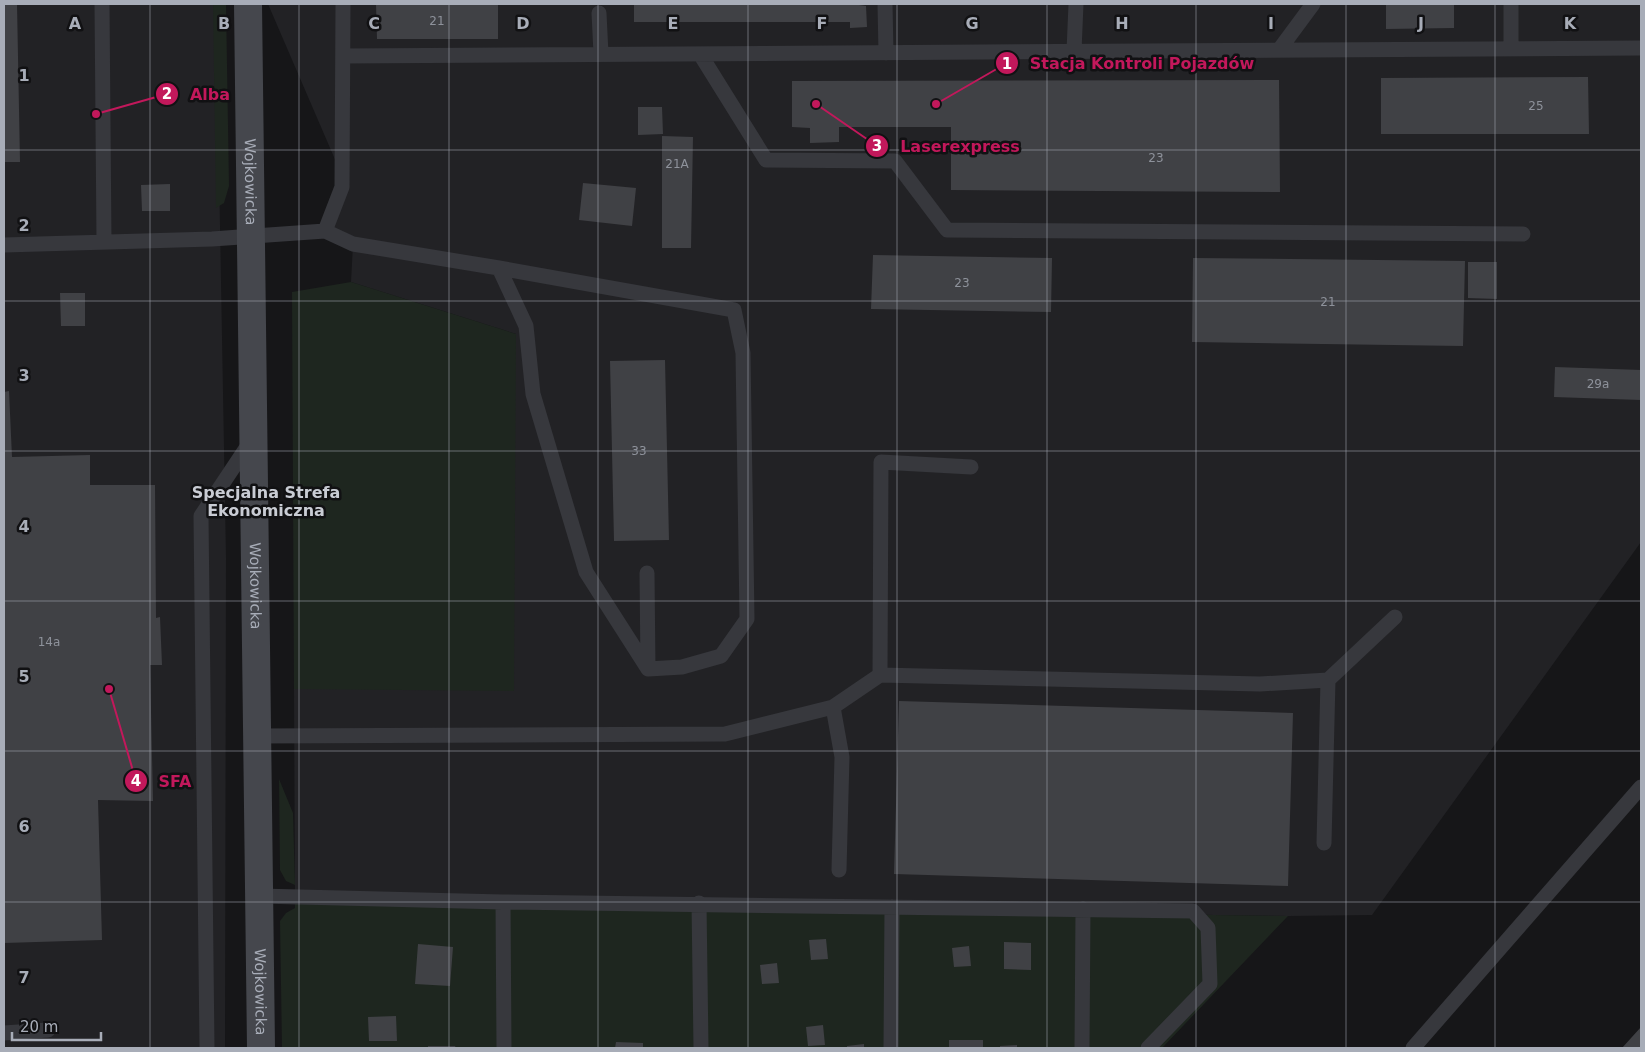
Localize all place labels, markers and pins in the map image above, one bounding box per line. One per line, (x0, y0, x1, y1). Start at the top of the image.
callout: Stacja Kontroli Pojazdów (994, 48, 1264, 79)
callout: Alba (155, 79, 240, 110)
callout: Laserexpress (865, 131, 1029, 162)
callout: SFA (123, 766, 201, 797)

